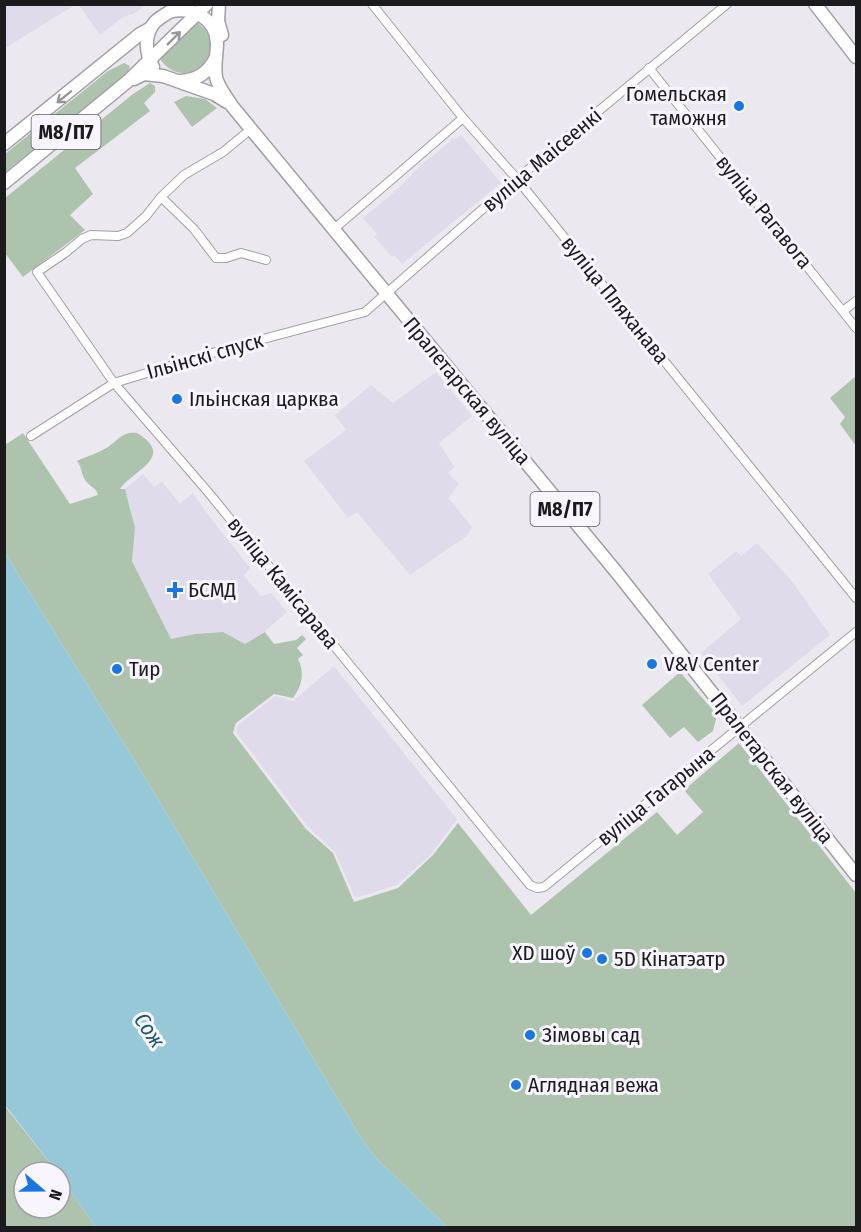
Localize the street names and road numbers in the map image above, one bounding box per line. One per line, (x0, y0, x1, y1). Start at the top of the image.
street label: вуліца Маісеенкі (477, 102, 607, 218)
road number: М8/П7 (32, 115, 100, 149)
street label: вуліца Рагавога (710, 150, 818, 274)
street label: вуліца Пляханава (555, 231, 675, 369)
street label: Пралетарская вуліца (398, 312, 536, 470)
street label: Ільінскі спуск (144, 327, 266, 385)
road number: М8/П7 (530, 492, 600, 526)
street label: вуліца Камісарава (222, 512, 344, 654)
street label: Пралетарская вуліца (705, 687, 839, 849)
street label: вуліца Гагарына (592, 741, 720, 851)

